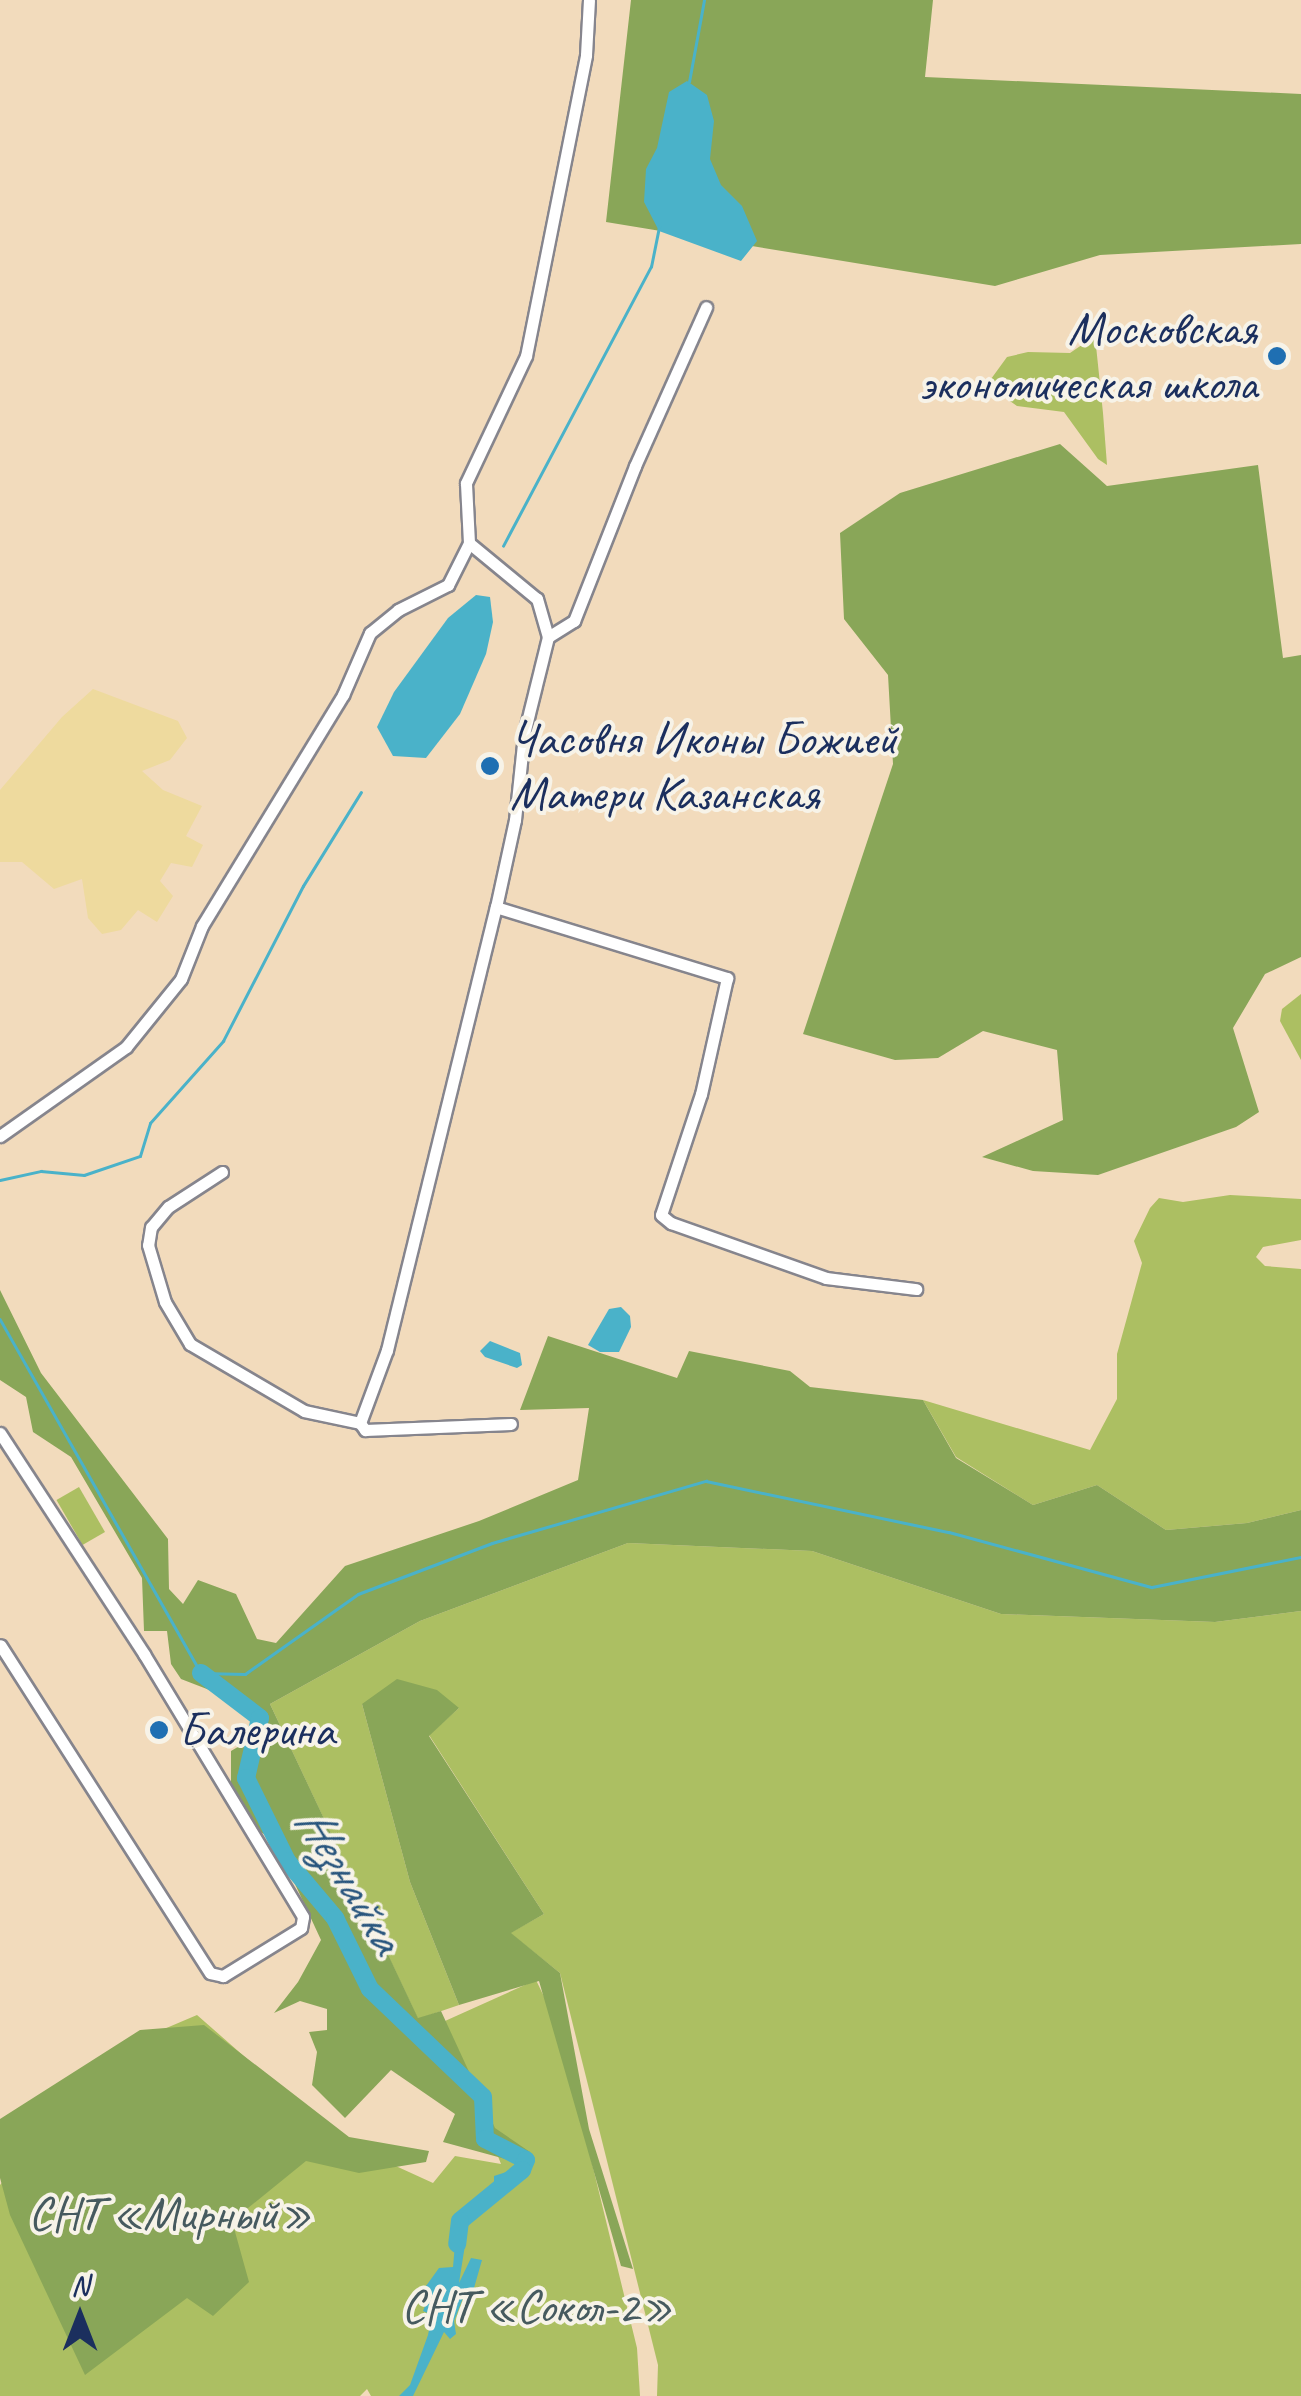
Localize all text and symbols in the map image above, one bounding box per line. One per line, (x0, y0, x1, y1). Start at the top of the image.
place label: Московская экономическая школа (920, 299, 1257, 412)
marker: Московская экономическая школа (1266, 345, 1288, 367)
place label: Часовня Иконы Божией Матери Казанская (510, 709, 897, 822)
marker: Часовня Иконы Божией Матери Казанская (479, 755, 501, 777)
place label: Балерина (179, 1701, 334, 1759)
marker: Балерина (148, 1719, 170, 1741)
water label: Незнайка (283, 1795, 417, 1963)
park label: СНТ «Мирный» (28, 2185, 312, 2243)
north arrow (30, 2266, 130, 2366)
text: N (71, 2268, 89, 2303)
park label: СНТ «Сокол-2» (401, 2278, 673, 2336)

